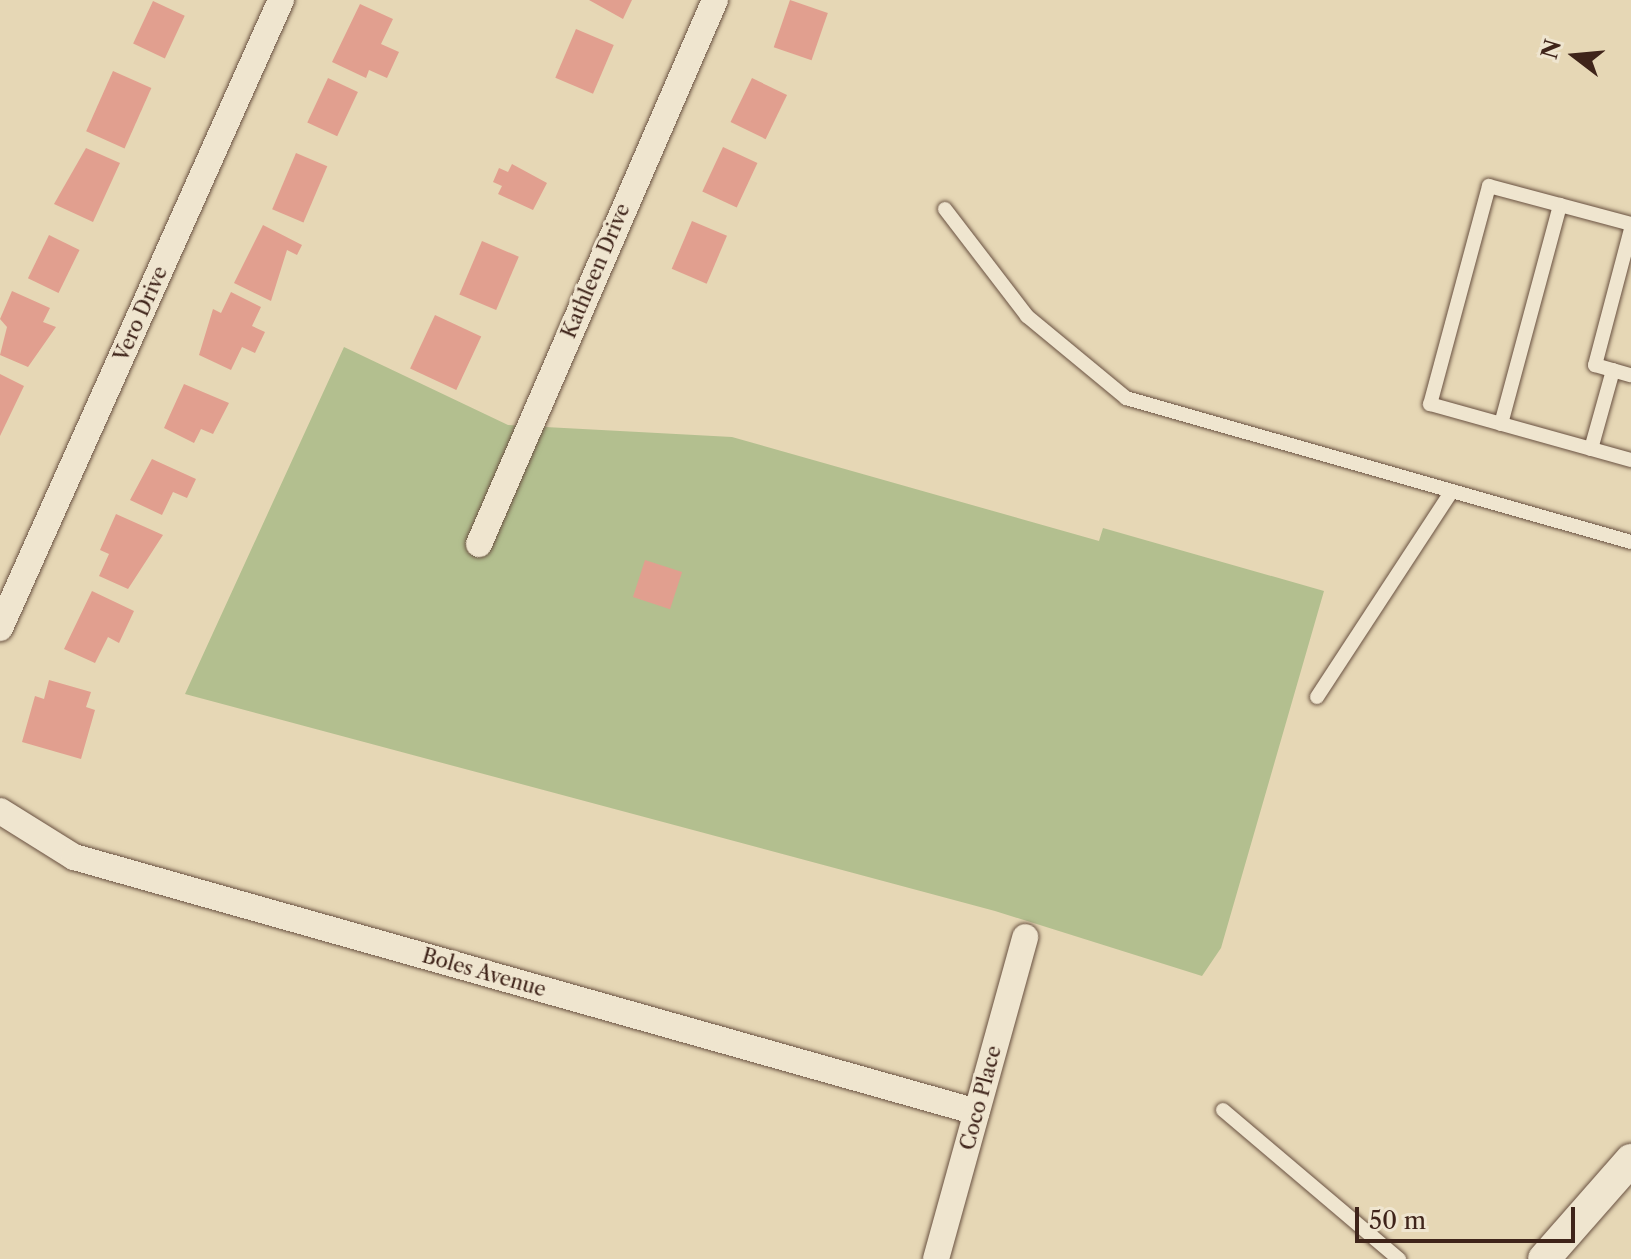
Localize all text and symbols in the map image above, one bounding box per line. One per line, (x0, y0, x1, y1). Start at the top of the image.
north arrow (1535, 16, 1615, 96)
text: N (1536, 36, 1567, 62)
street label: Kathleen Drive (557, 200, 635, 342)
street label: Vero Drive (109, 263, 173, 365)
street label: Boles Avenue (419, 944, 549, 1002)
street label: Coco Place (956, 1043, 1006, 1153)
scale bar (1359, 1191, 1579, 1241)
text: 50 m (1369, 1206, 1426, 1235)

